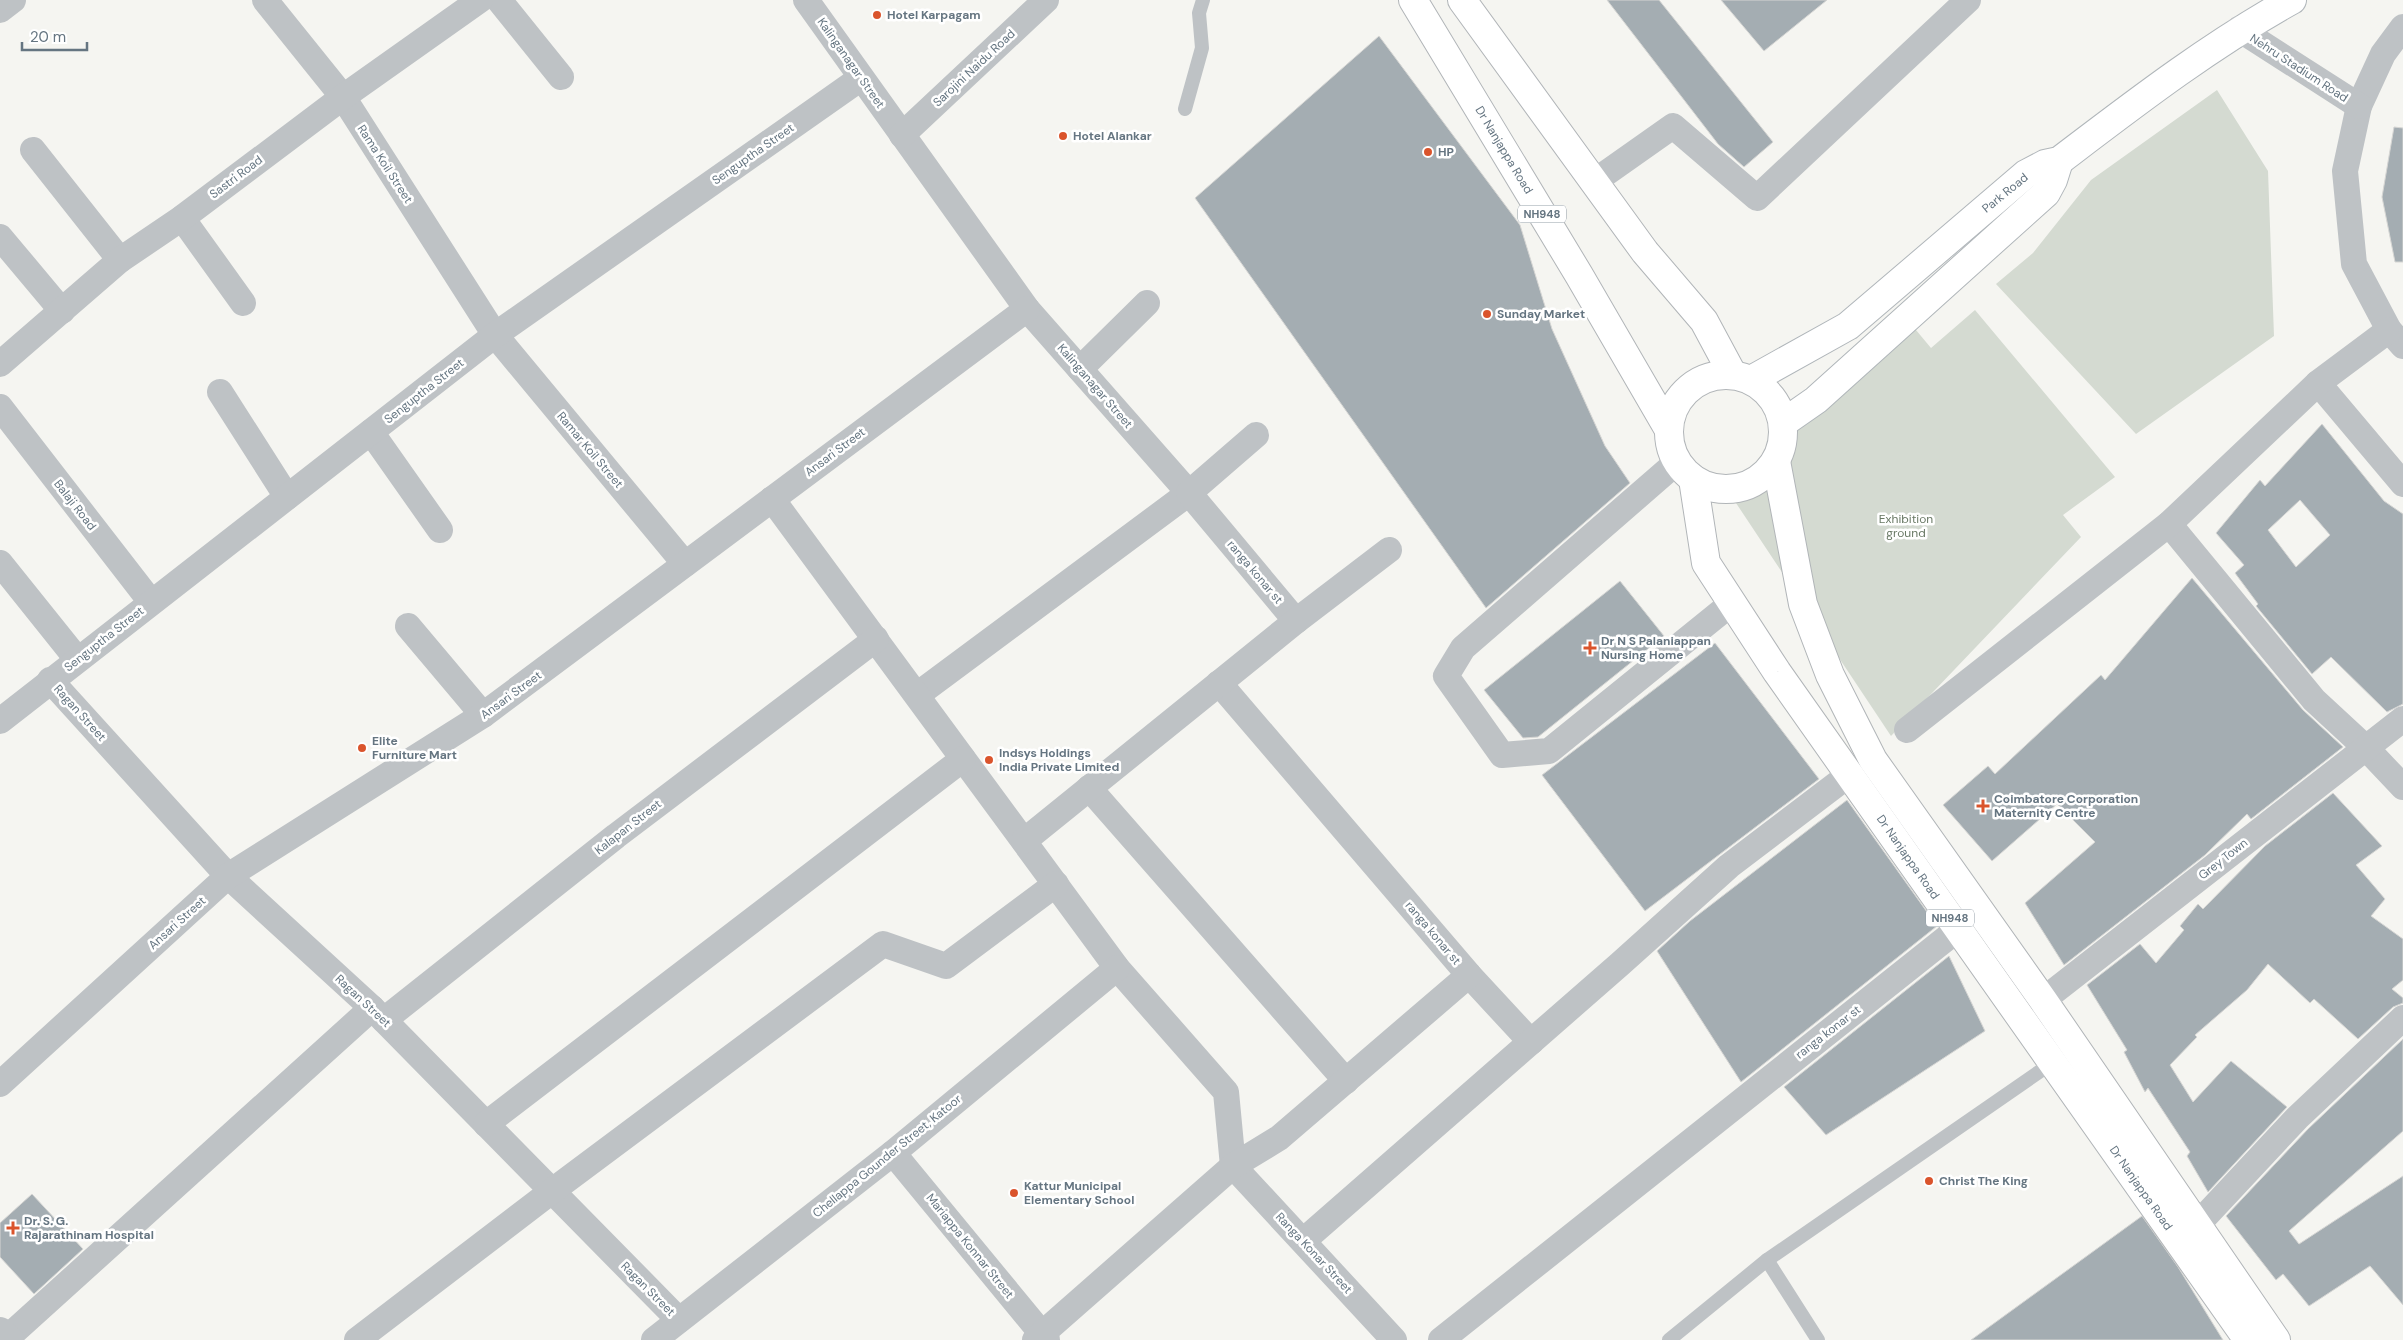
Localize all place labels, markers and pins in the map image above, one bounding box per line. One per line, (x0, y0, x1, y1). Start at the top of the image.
place label: Hotel Karpagam (887, 7, 981, 23)
marker: Hotel Karpagam (871, 9, 883, 21)
place label: Hotel Alankar (1073, 128, 1152, 144)
marker: Hotel Alankar (1057, 130, 1069, 142)
place label: HP (1438, 144, 1454, 160)
marker: HP (1422, 146, 1434, 158)
place label: Sunday Market (1497, 306, 1585, 322)
marker: Sunday Market (1481, 308, 1493, 320)
place label: Dr N S Palaniappan Nursing Home (1601, 633, 1711, 663)
marker: Dr N S Palaniappan Nursing Home (1583, 641, 1597, 655)
place label: Elite Furniture Mart (372, 733, 457, 763)
marker: Elite Furniture Mart (356, 742, 368, 754)
place label: Indsys Holdings India Private Limited (999, 745, 1120, 775)
marker: Indsys Holdings India Private Limited (983, 754, 995, 766)
place label: Coimbatore Corporation Maternity Centre (1994, 791, 2138, 821)
marker: Coimbatore Corporation Maternity Centre (1976, 799, 1990, 813)
place label: Christ The King (1939, 1173, 2028, 1189)
marker: Christ The King (1923, 1175, 1935, 1187)
place label: Kattur Municipal Elementary School (1024, 1178, 1134, 1208)
marker: Kattur Municipal Elementary School (1008, 1187, 1020, 1199)
place label: Dr. S. G. Rajarathinam Hospital (24, 1213, 154, 1243)
marker: Dr. S. G. Rajarathinam Hospital (6, 1221, 20, 1235)

